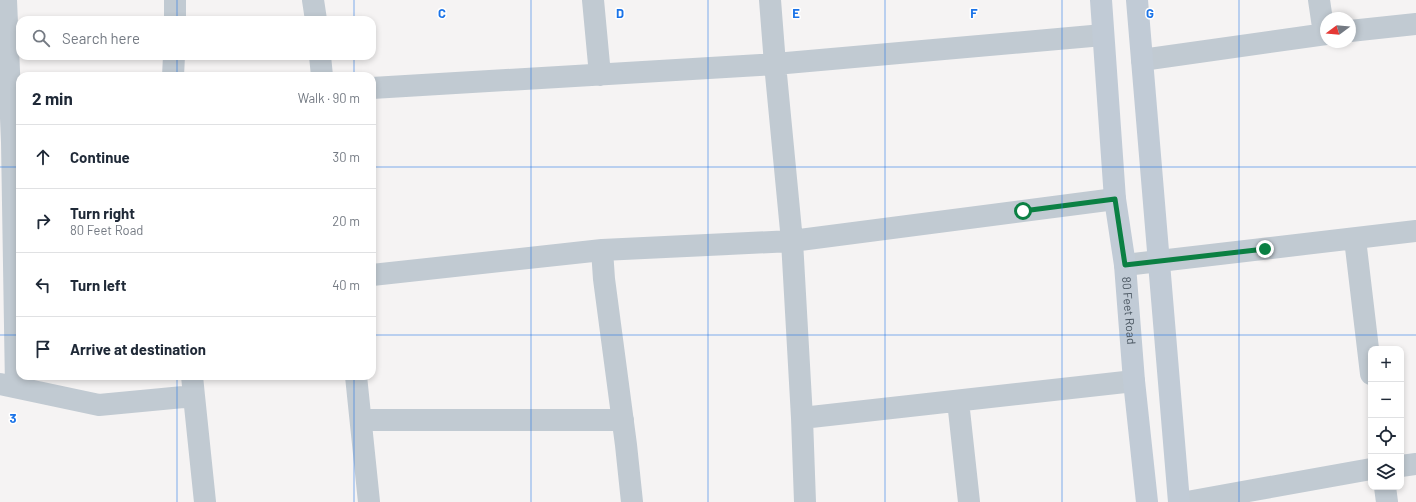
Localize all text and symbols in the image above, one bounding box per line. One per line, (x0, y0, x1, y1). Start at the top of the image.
text: C (438, 5, 446, 21)
text: D (616, 5, 624, 21)
text: E (792, 5, 800, 21)
text: F (970, 5, 978, 21)
text: G (1146, 5, 1154, 21)
north arrow (1320, 12, 1356, 48)
search box (16, 16, 376, 60)
icon: search (30, 27, 52, 49)
text: Search here (62, 29, 140, 47)
text: 2 min (32, 88, 73, 108)
text: Walk · 90 m (298, 90, 360, 106)
icon: ahead (32, 146, 54, 168)
text: Continue (70, 148, 130, 166)
text: 30 m (333, 149, 360, 165)
route start (1014, 202, 1032, 220)
text: Turn right (70, 204, 135, 222)
icon: right (32, 210, 54, 232)
text: 20 m (332, 213, 360, 229)
text: 80 Feet Road (70, 222, 143, 238)
route end (1256, 240, 1274, 258)
icon: left (32, 274, 54, 296)
text: Turn left (70, 276, 126, 294)
street label: 80 Feet Road (1120, 276, 1139, 345)
text: 40 m (332, 277, 360, 293)
icon: arrive (32, 338, 54, 360)
text: Arrive at destination (70, 340, 206, 358)
map controls (1368, 346, 1404, 490)
button: + (1368, 346, 1404, 382)
button: − (1368, 382, 1404, 418)
text: 3 (9, 410, 17, 426)
button: locate (1368, 418, 1404, 454)
button: layers (1368, 454, 1404, 490)

